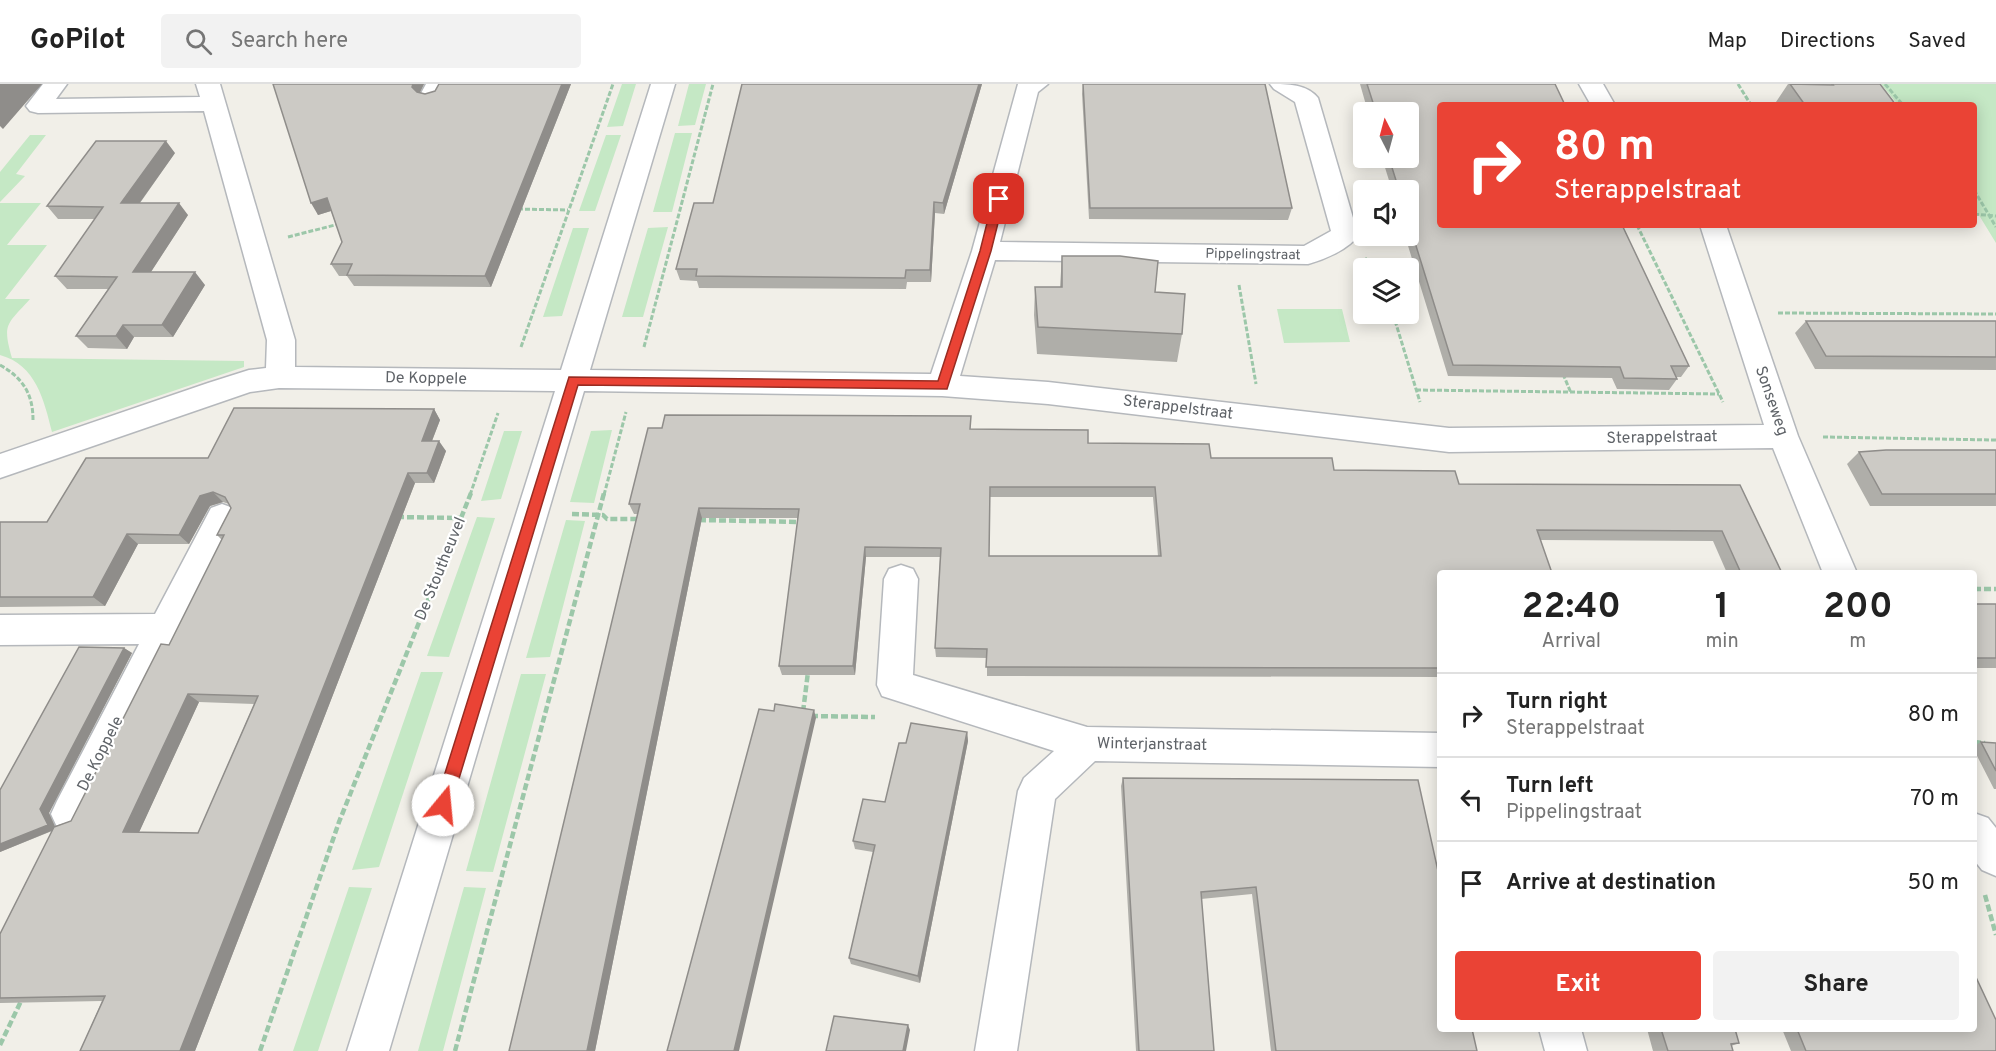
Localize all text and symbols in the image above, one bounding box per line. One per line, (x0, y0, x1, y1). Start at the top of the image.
search box (161, 14, 581, 68)
text: GoPilot (30, 23, 125, 59)
icon: search (182, 25, 215, 58)
text: Search here (230, 28, 348, 55)
text: Map (1707, 28, 1747, 55)
text: Directions (1780, 28, 1875, 55)
text: Saved (1908, 28, 1966, 55)
north arrow (1353, 102, 1419, 168)
map controls (1353, 102, 1419, 324)
text: 80 m (1554, 122, 1655, 175)
icon: right (1455, 126, 1533, 204)
pin (973, 173, 1024, 224)
text: Sterappelstraat (1554, 174, 1741, 208)
button: sound (1353, 180, 1419, 246)
icon: arrive (982, 182, 1015, 215)
street label: Pippelingstraat (1205, 246, 1301, 264)
button: layers (1353, 258, 1419, 324)
street label: Sonseweg (1750, 364, 1792, 438)
street label: De Koppele (385, 368, 467, 390)
street label: Sterappelstraat (1122, 391, 1234, 425)
street label: Sterappelstraat (1606, 427, 1718, 449)
street label: De Stoutheuvel (411, 514, 471, 624)
text: 22:40 (1521, 585, 1621, 631)
text: 1 (1715, 585, 1729, 631)
text: 200 (1823, 585, 1893, 631)
text: Arrival (1541, 629, 1601, 655)
text: min (1705, 629, 1739, 655)
text: m (1849, 629, 1866, 655)
text: Turn right (1506, 689, 1608, 716)
icon: right (1455, 699, 1488, 732)
text: 80 m (1908, 702, 1959, 729)
street label: De Koppele (74, 713, 128, 795)
text: Sterappelstraat (1506, 716, 1645, 742)
street label: Winterjanstraat (1097, 734, 1207, 756)
position arrow (411, 773, 475, 837)
text: Turn left (1506, 773, 1594, 800)
icon: left (1455, 783, 1488, 816)
text: 70 m (1910, 786, 1959, 813)
text: Pippelingstraat (1506, 800, 1642, 826)
icon: arrive (1455, 867, 1488, 900)
text: Arrive at destination (1506, 870, 1716, 897)
text: 50 m (1907, 870, 1959, 897)
button: Exit (1455, 951, 1701, 1020)
button: Share (1713, 951, 1959, 1020)

